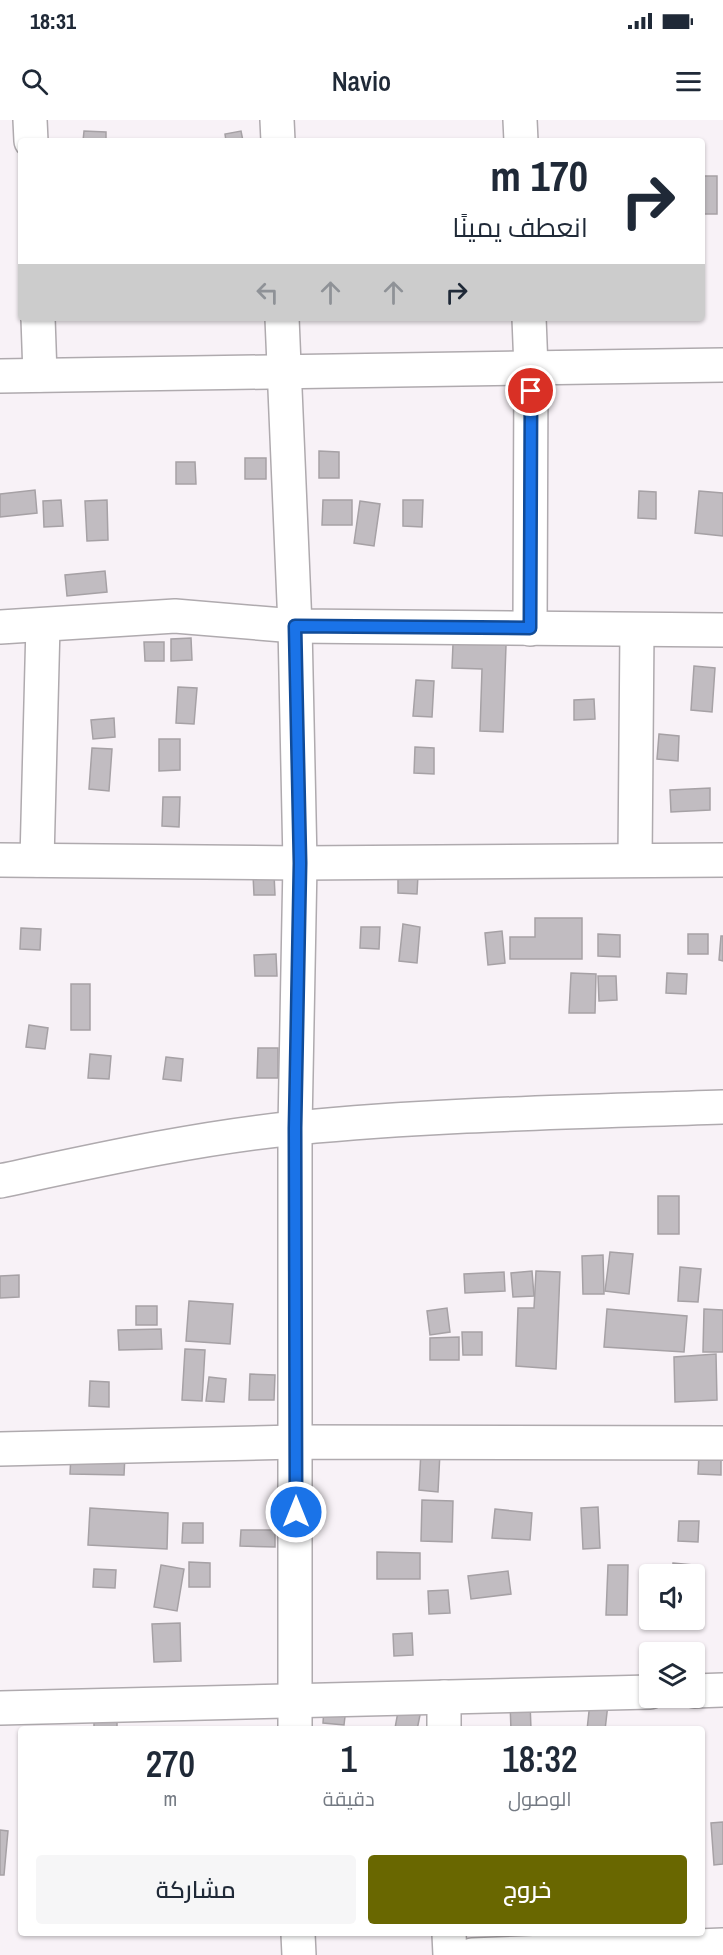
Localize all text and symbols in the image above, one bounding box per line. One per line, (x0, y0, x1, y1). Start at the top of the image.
text: 18:31 (30, 6, 76, 36)
text: Navio (332, 63, 391, 99)
icon: search (18, 65, 51, 98)
icon: menu (672, 65, 705, 98)
text: 170 m (490, 148, 588, 204)
icon: right (609, 162, 687, 240)
text: انعطف يمينًا (452, 209, 588, 245)
icon: left (251, 276, 284, 309)
icon: ahead (314, 276, 347, 309)
icon: ahead (377, 276, 410, 309)
icon: right (440, 276, 473, 309)
pin (505, 365, 556, 416)
icon: arrive (514, 374, 547, 407)
position arrow (264, 1480, 328, 1544)
map controls (639, 1564, 705, 1708)
button: sound (639, 1564, 705, 1630)
button: layers (639, 1642, 705, 1708)
text: 1 (340, 1735, 357, 1783)
text: 18:32 (502, 1735, 577, 1783)
text: 270 (146, 1740, 195, 1788)
text: m (163, 1785, 177, 1812)
text: دقيقة (323, 1785, 375, 1812)
text: الوصول (508, 1785, 572, 1812)
button: مشاركة (36, 1855, 356, 1924)
button: خروج (368, 1855, 687, 1924)

